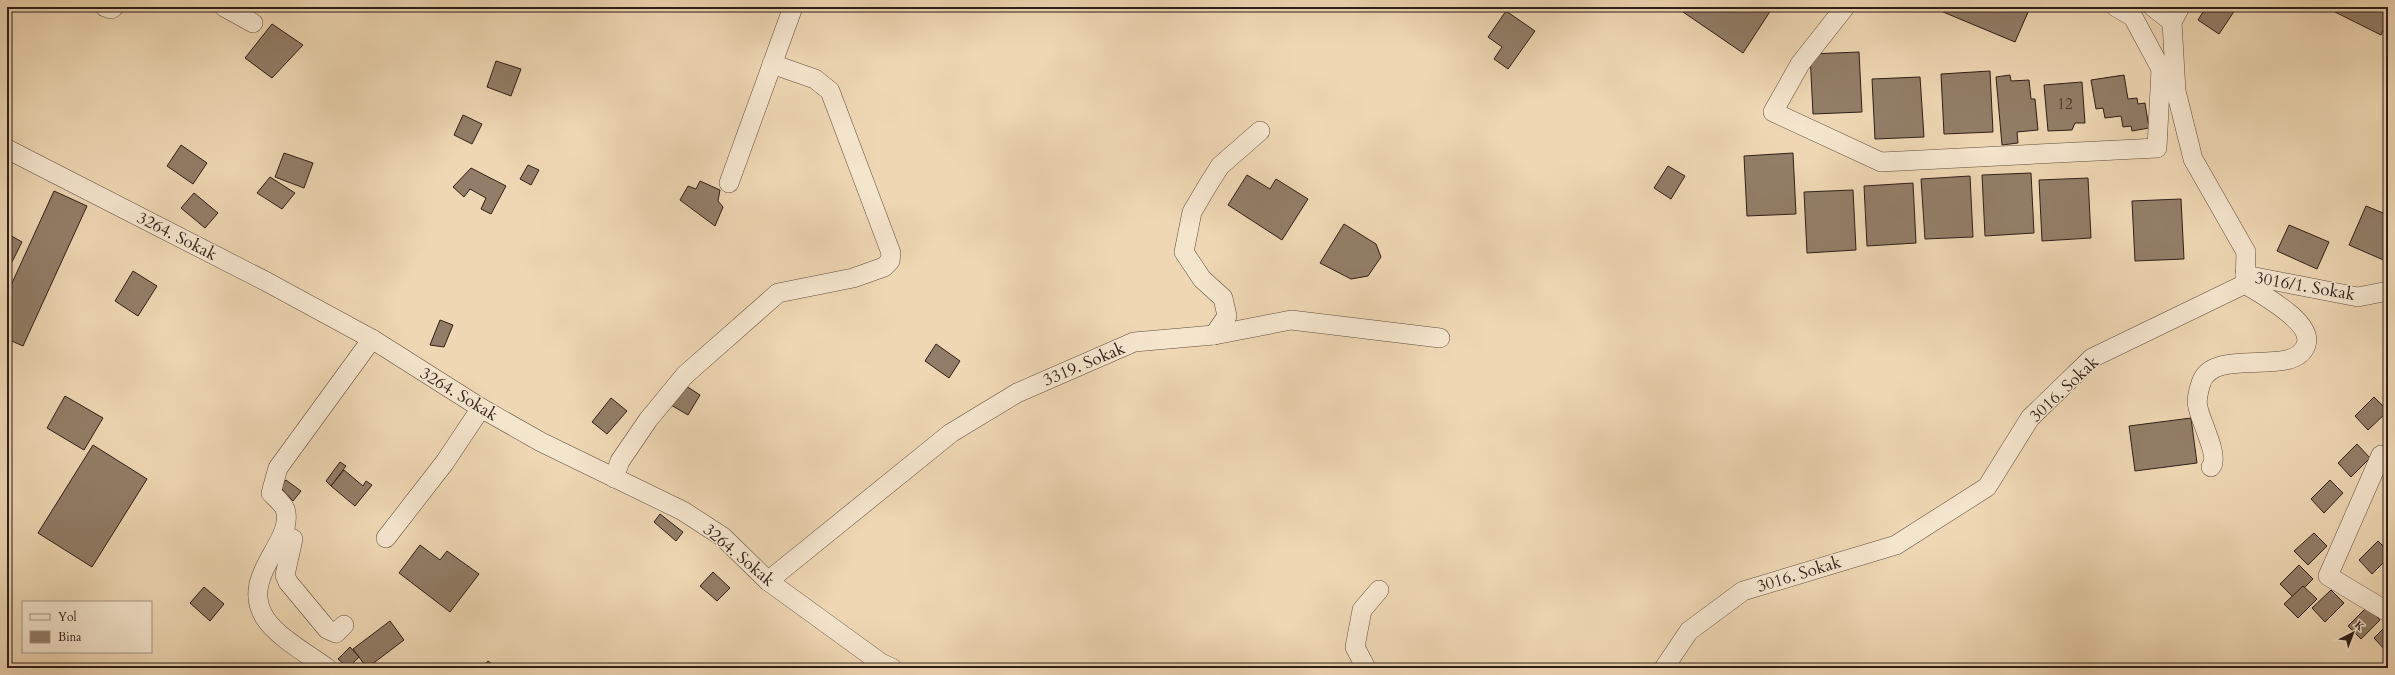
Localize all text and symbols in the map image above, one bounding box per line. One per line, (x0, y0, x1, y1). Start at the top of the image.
house number: 12 (2057, 94, 2073, 114)
street label: 3264. Sokak (133, 206, 222, 266)
street label: 3016/1. Sokak (2253, 266, 2358, 306)
street label: 3319. Sokak (1039, 336, 1129, 392)
street label: 3016. Sokak (2024, 350, 2104, 427)
street label: 3264. Sokak (416, 362, 503, 427)
street label: 3264. Sokak (698, 518, 780, 592)
street label: 3016. Sokak (1754, 550, 1845, 598)
legend (22, 601, 152, 653)
text: Yol (58, 609, 77, 625)
north arrow (2333, 613, 2373, 653)
text: K (2351, 617, 2368, 635)
text: Bina (58, 629, 82, 645)

